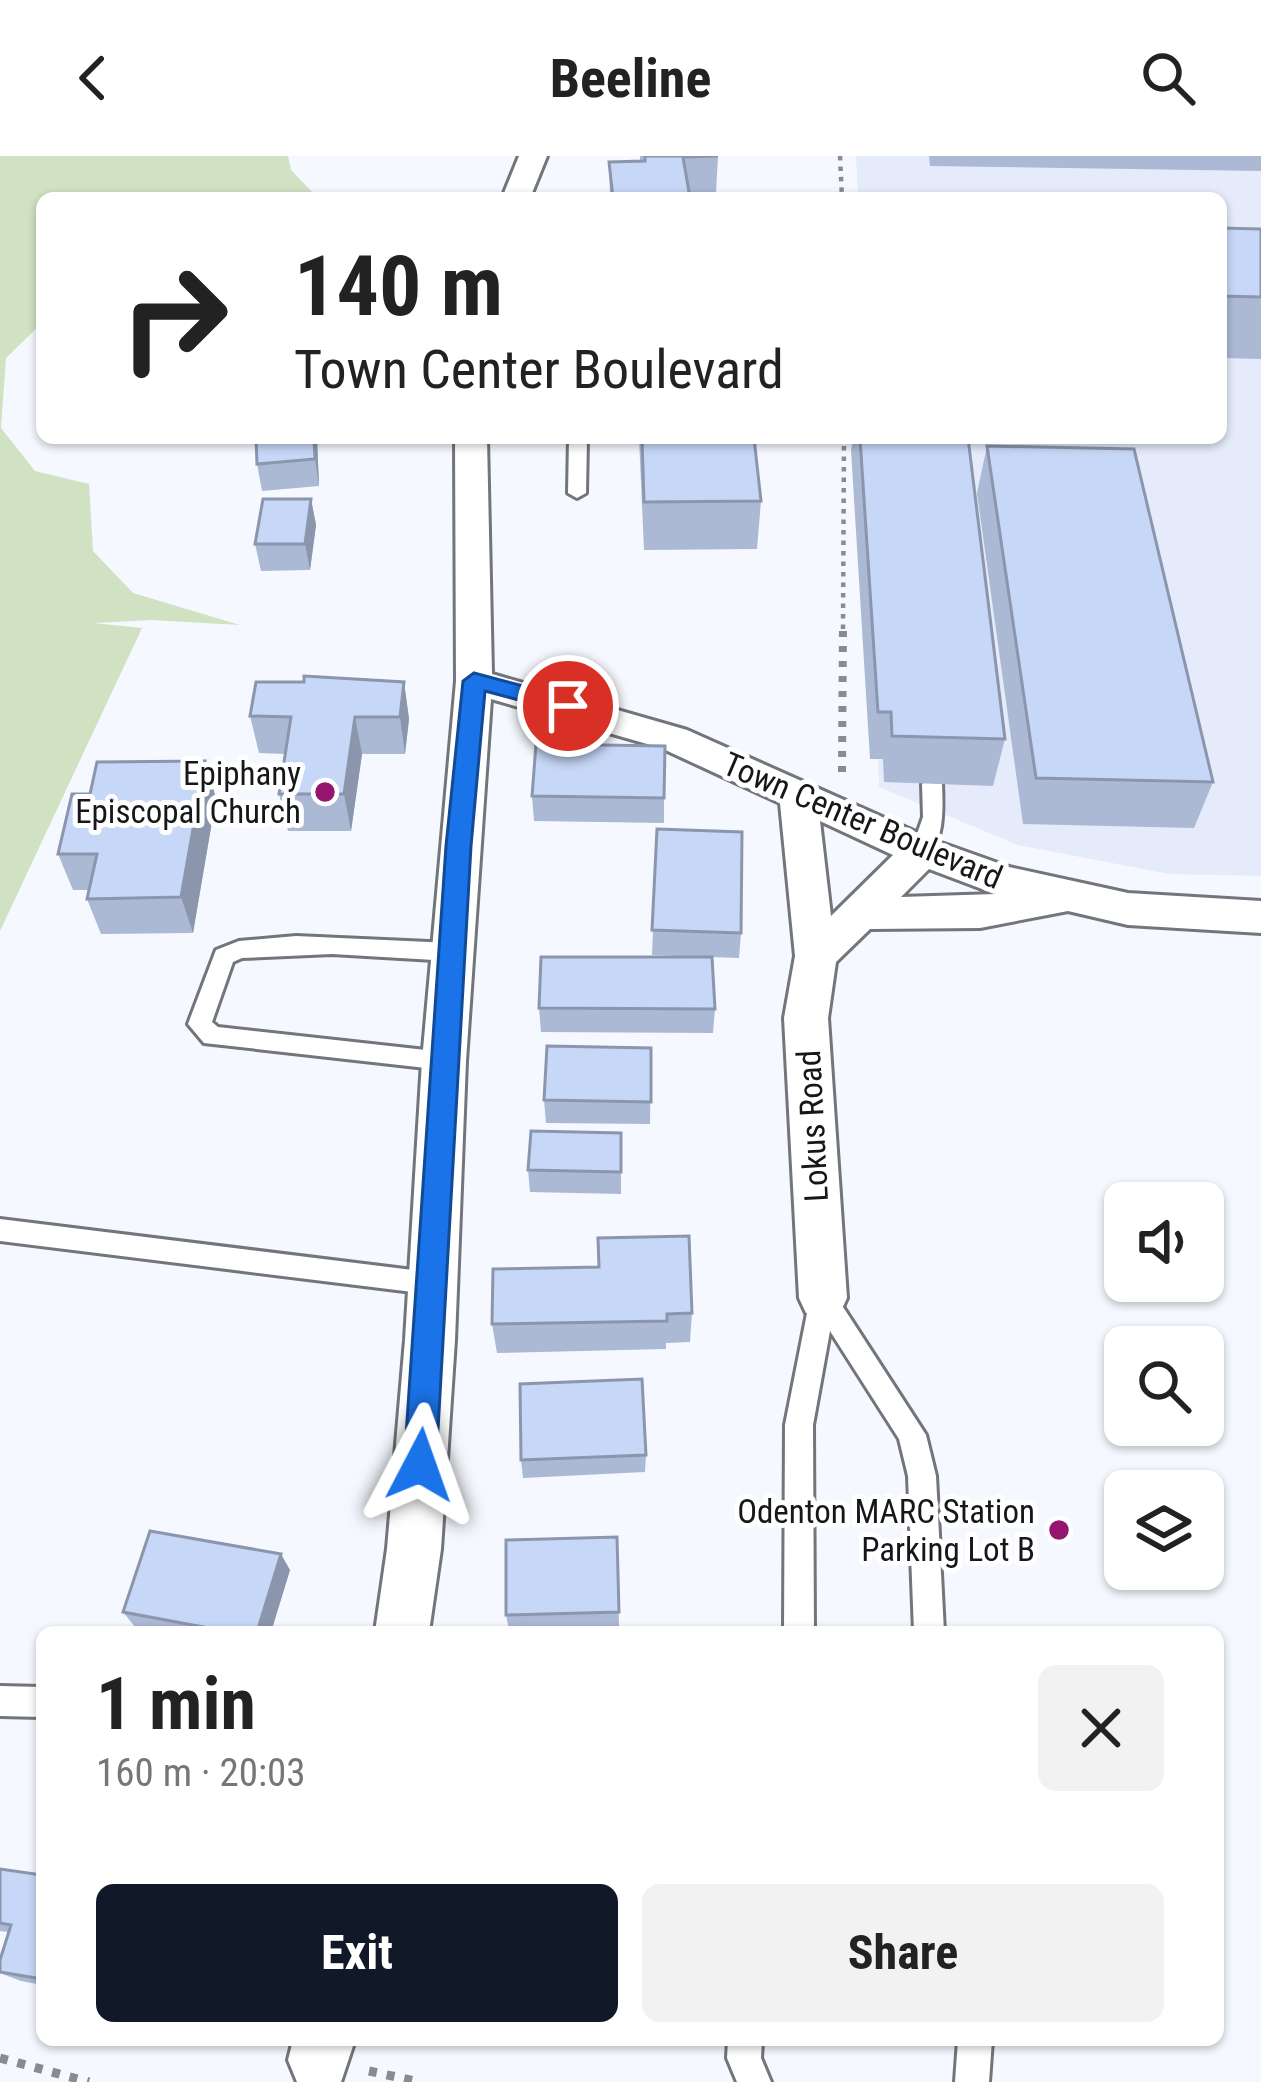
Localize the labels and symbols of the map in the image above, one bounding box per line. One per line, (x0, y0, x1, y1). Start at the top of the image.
pin (517, 655, 619, 757)
street label: Town Center Boulevard (717, 744, 1008, 897)
place label: Epiphany Episcopal Church (75, 754, 301, 831)
marker: Epiphany Episcopal Church (312, 779, 338, 805)
street label: Lokus Road (789, 1049, 836, 1203)
position arrow (357, 1402, 483, 1528)
place label: Odenton MARC Station Parking Lot B (737, 1492, 1035, 1569)
marker: Odenton MARC Station Parking Lot B (1046, 1517, 1072, 1543)

